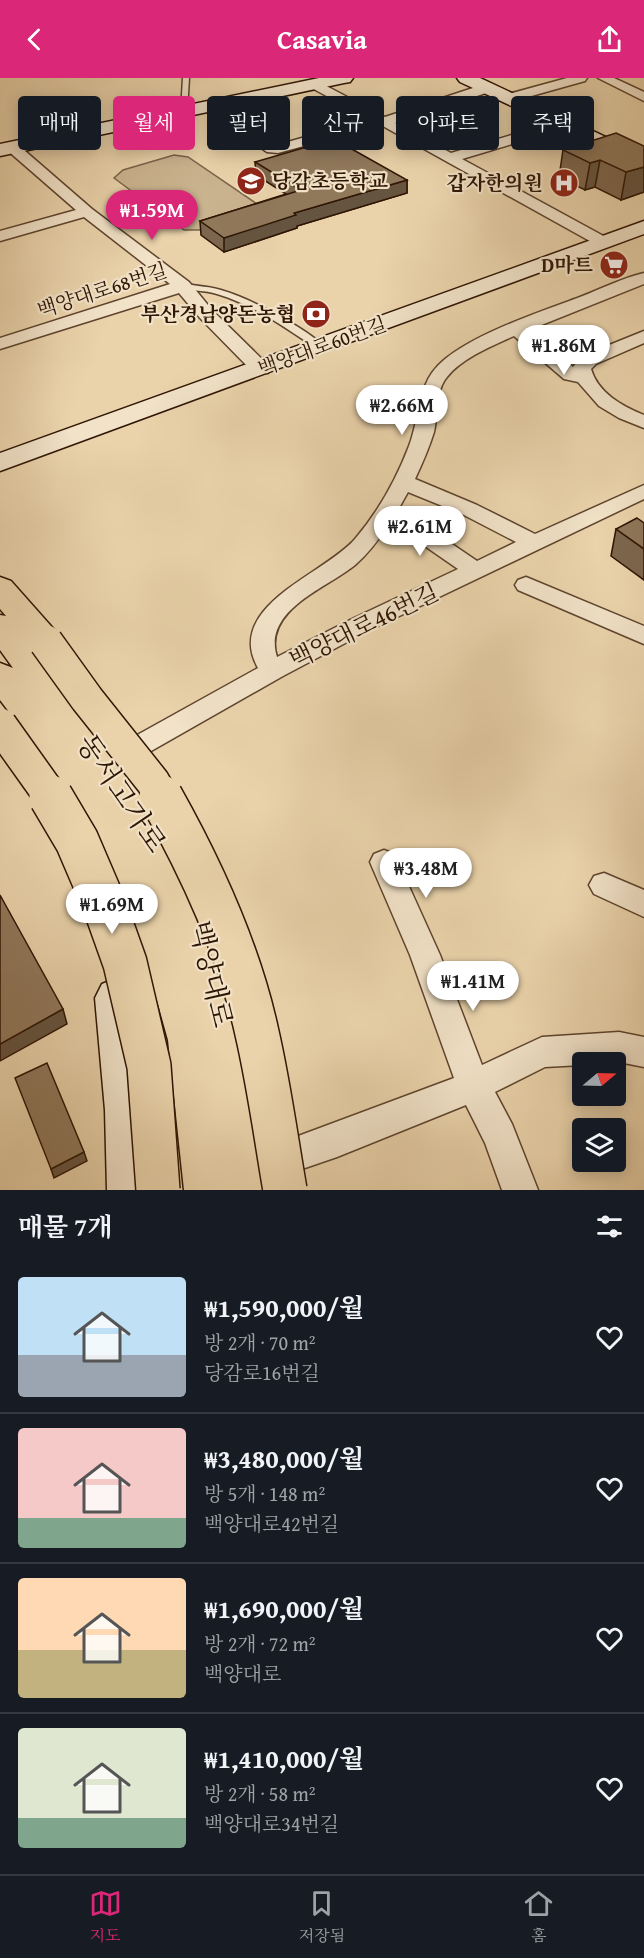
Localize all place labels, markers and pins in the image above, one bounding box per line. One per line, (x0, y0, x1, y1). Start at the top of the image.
school or university icon: 당감초등학교 (235, 165, 267, 197)
place label: 당감초등학교 (272, 166, 389, 195)
hospital icon: 갑자한의원 (548, 167, 580, 199)
place label: 갑자한의원 (446, 168, 543, 197)
pin: ₩1.59M (103, 190, 201, 241)
supermarket icon: D마트 (598, 249, 630, 281)
place label: D마트 (541, 250, 593, 279)
bank icon: 부산경남양돈농협 (300, 298, 332, 330)
place label: 부산경남양돈농협 (140, 299, 295, 328)
pin: ₩1.86M (515, 325, 613, 376)
pin: ₩2.66M (353, 385, 451, 436)
pin: ₩2.61M (371, 506, 469, 557)
pin: ₩3.48M (377, 848, 475, 899)
pin: ₩1.69M (63, 884, 161, 935)
pin: ₩1.41M (424, 961, 522, 1012)

